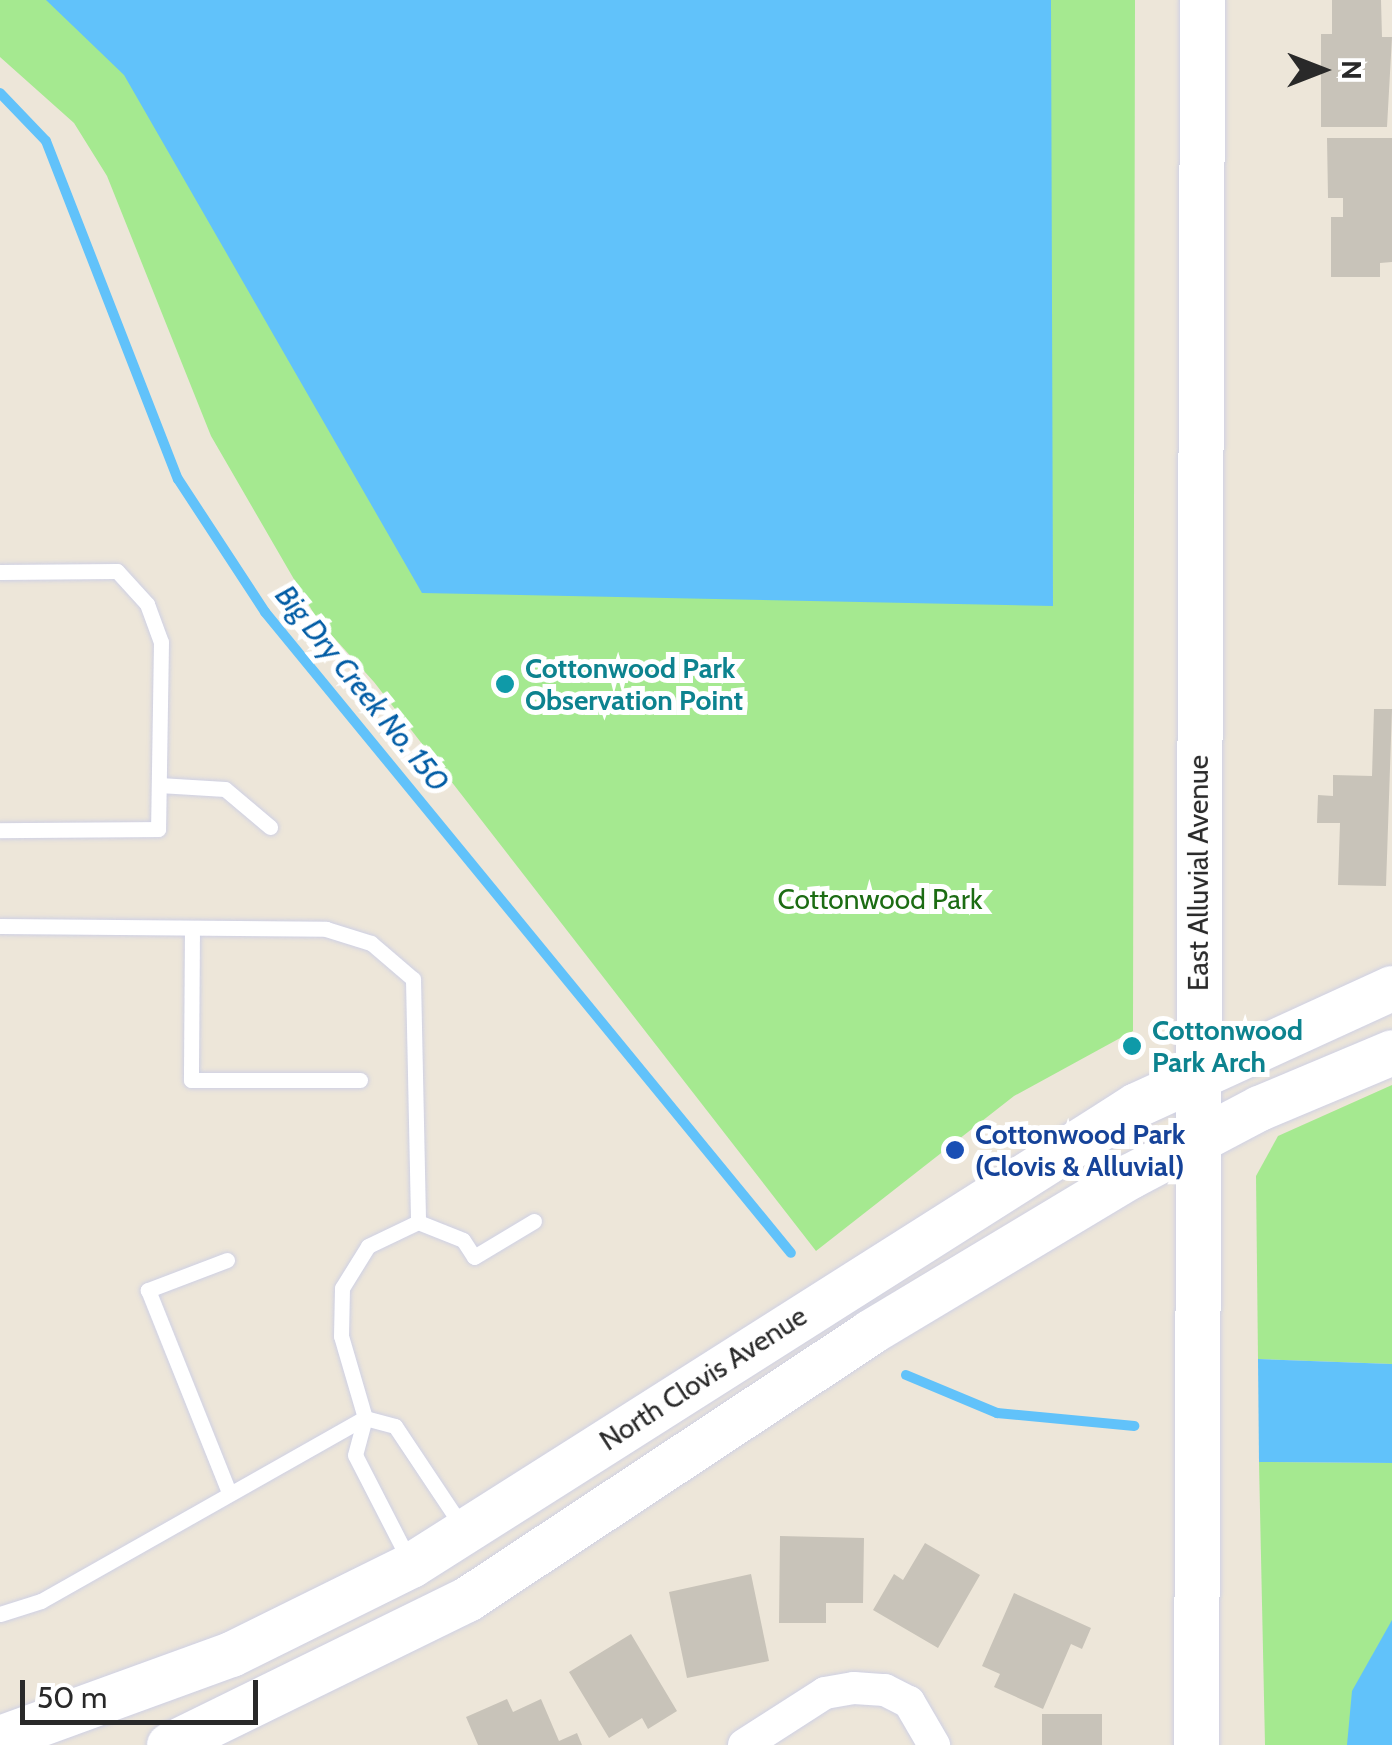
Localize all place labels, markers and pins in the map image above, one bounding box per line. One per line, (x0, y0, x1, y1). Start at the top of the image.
place label: Cottonwood Park Observation Point (525, 651, 743, 717)
marker: Cottonwood Park Observation Point (494, 673, 516, 695)
place label: Cottonwood Park Arch (1152, 1013, 1303, 1079)
marker: Cottonwood Park Arch (1121, 1035, 1143, 1057)
place label: Cottonwood Park (Clovis & Alluvial) (975, 1117, 1185, 1183)
marker: Cottonwood Park (Clovis & Alluvial) (944, 1139, 966, 1161)

